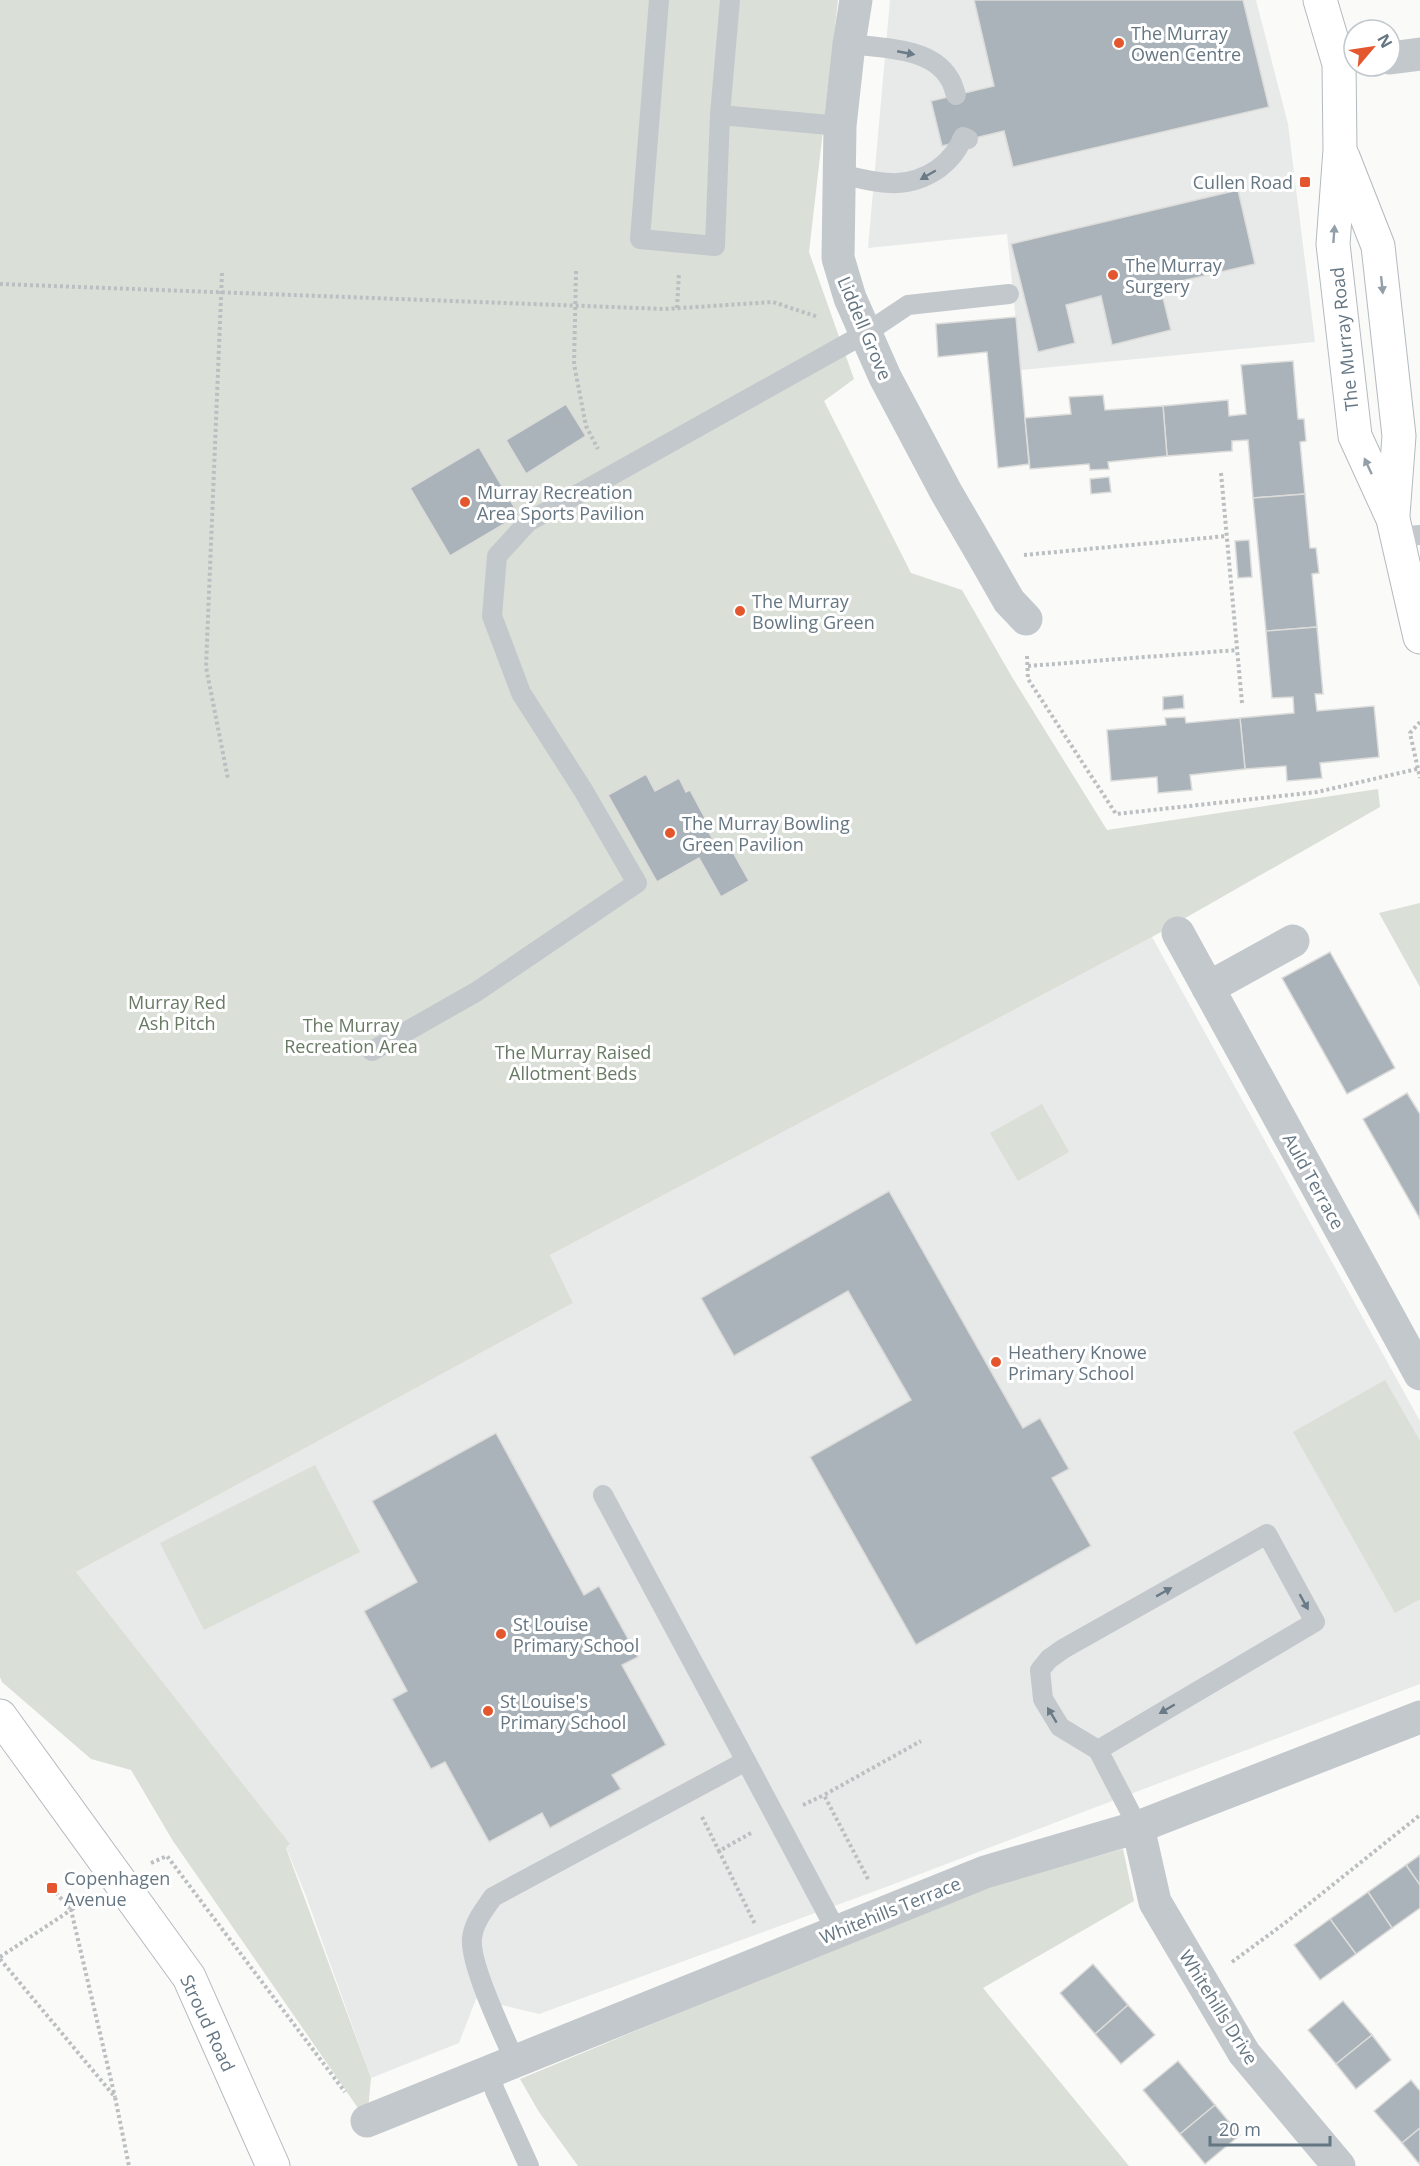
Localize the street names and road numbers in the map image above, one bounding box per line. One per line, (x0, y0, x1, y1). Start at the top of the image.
street label: The Murray Road (1325, 266, 1363, 412)
street label: Liddell Grove (832, 273, 898, 383)
street label: Auld Terrace (1278, 1129, 1350, 1233)
street label: Whitehills Terrace (816, 1871, 964, 1949)
street label: Whitehills Drive (1174, 1945, 1264, 2069)
street label: Stroud Road (175, 1971, 241, 2075)

